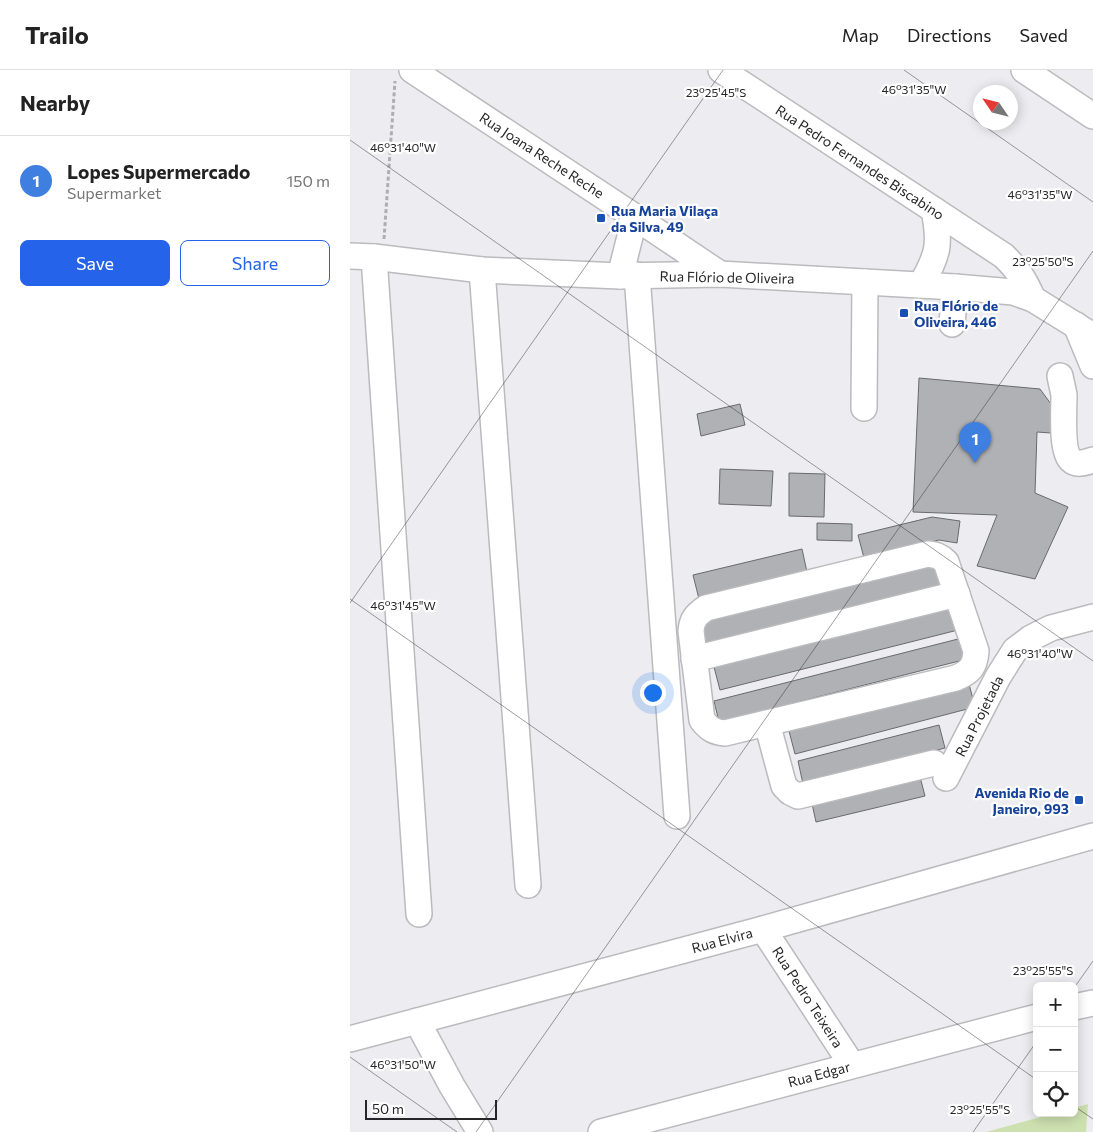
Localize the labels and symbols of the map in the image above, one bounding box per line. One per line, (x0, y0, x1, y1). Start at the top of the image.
text: 46°31'35"W (882, 82, 946, 96)
text: 23°25'45"S (686, 85, 746, 99)
north arrow (973, 85, 1018, 130)
street label: Rua Pedro Fernandes Biscabino (772, 101, 948, 223)
street label: Rua Joana Reche Reche (477, 108, 607, 202)
text: 46°31'40"W (370, 140, 436, 154)
text: 46°31'35"W (1008, 187, 1072, 201)
place label: Rua Maria Vilaça da Silva, 49 (611, 202, 718, 235)
marker: Rua Maria Vilaça da Silva, 49 (595, 212, 607, 224)
text: 23°25'50"S (1012, 254, 1074, 268)
street label: Rua Flório de Oliveira (659, 267, 795, 287)
place label: Rua Flório de Oliveira, 446 (914, 297, 998, 330)
marker: Rua Flório de Oliveira, 446 (898, 307, 910, 319)
pin: 1 (959, 422, 991, 463)
text: 46°31'45"W (370, 598, 436, 612)
text: 46°31'40"W (1007, 646, 1073, 660)
street label: Rua Projetada (951, 673, 1007, 759)
your location (640, 680, 666, 706)
place label: Avenida Rio de Janeiro, 993 (975, 784, 1069, 817)
marker: Avenida Rio de Janeiro, 993 (1073, 794, 1085, 806)
street label: Rua Elvira (690, 924, 754, 956)
street label: Rua Pedro Teixeira (769, 943, 847, 1051)
text: 23°25'55"S (1013, 963, 1073, 977)
text: 46°31'50"W (370, 1057, 436, 1071)
street label: Rua Edgar (786, 1057, 852, 1090)
scale bar (365, 1097, 498, 1120)
text: 23°25'55"S (950, 1102, 1010, 1116)

